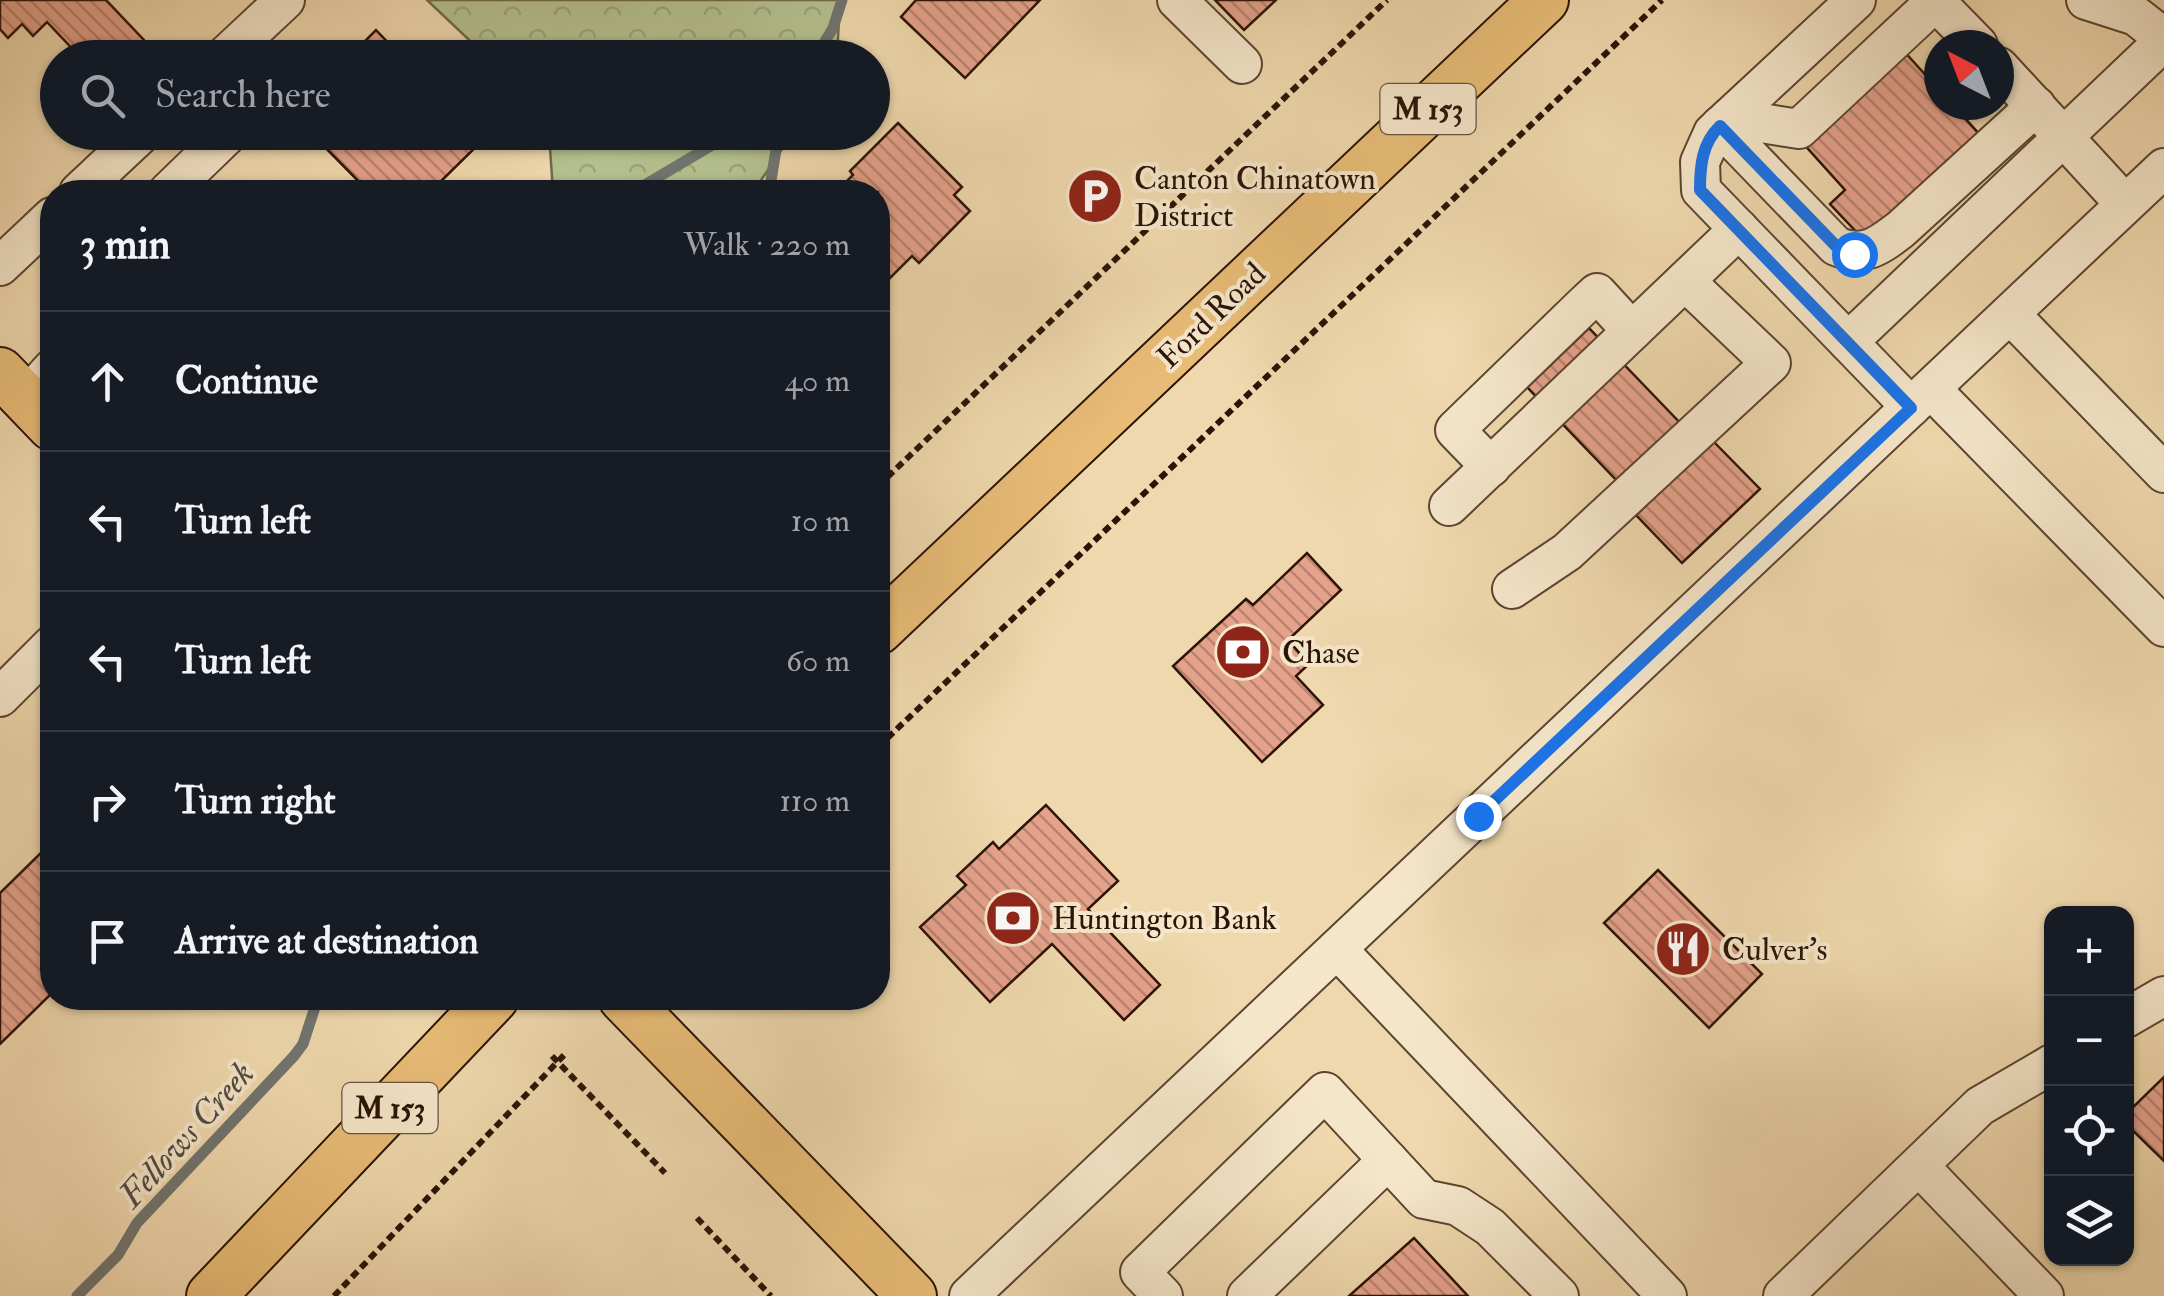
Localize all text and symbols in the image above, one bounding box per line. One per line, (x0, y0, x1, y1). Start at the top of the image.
north arrow (1924, 30, 2014, 120)
search box (40, 40, 890, 150)
icon: search (75, 68, 130, 123)
text: Search here (155, 71, 331, 119)
road number: M 153 (1380, 84, 1476, 134)
place label: Canton Chinatown District (1134, 159, 1376, 236)
parking icon: Canton Chinatown District (1065, 166, 1125, 226)
text: 3 min (80, 219, 170, 271)
text: Walk · 220 m (683, 225, 850, 265)
route start (1832, 232, 1878, 278)
street label: Ford Road (1149, 254, 1275, 377)
icon: ahead (80, 354, 135, 409)
text: Continue (175, 357, 318, 405)
text: 40 m (785, 361, 850, 401)
icon: left (80, 494, 135, 549)
text: Turn left (175, 497, 311, 545)
text: 10 m (791, 501, 850, 541)
bank icon: Chase (1213, 622, 1273, 682)
place label: Chase (1282, 633, 1360, 673)
icon: left (80, 634, 135, 689)
text: Turn left (175, 637, 311, 685)
text: 60 m (786, 641, 850, 681)
icon: right (80, 774, 135, 829)
text: Turn right (175, 777, 336, 825)
text: 110 m (779, 781, 850, 821)
route end (1456, 794, 1502, 840)
bank icon: Huntington Bank (983, 888, 1043, 948)
place label: Huntington Bank (1052, 899, 1277, 939)
map controls (2044, 906, 2134, 1266)
button: + (2044, 906, 2134, 996)
icon: arrive (80, 914, 135, 969)
text: Arrive at destination (175, 917, 479, 965)
restaurant icon: Culver's (1653, 919, 1713, 979)
place label: Culver's (1722, 930, 1827, 970)
button: − (2044, 996, 2134, 1086)
water label: Fellows Creek (108, 1052, 264, 1218)
road number: M 153 (342, 1083, 438, 1133)
button: locate (2044, 1086, 2134, 1176)
button: layers (2044, 1176, 2134, 1266)

